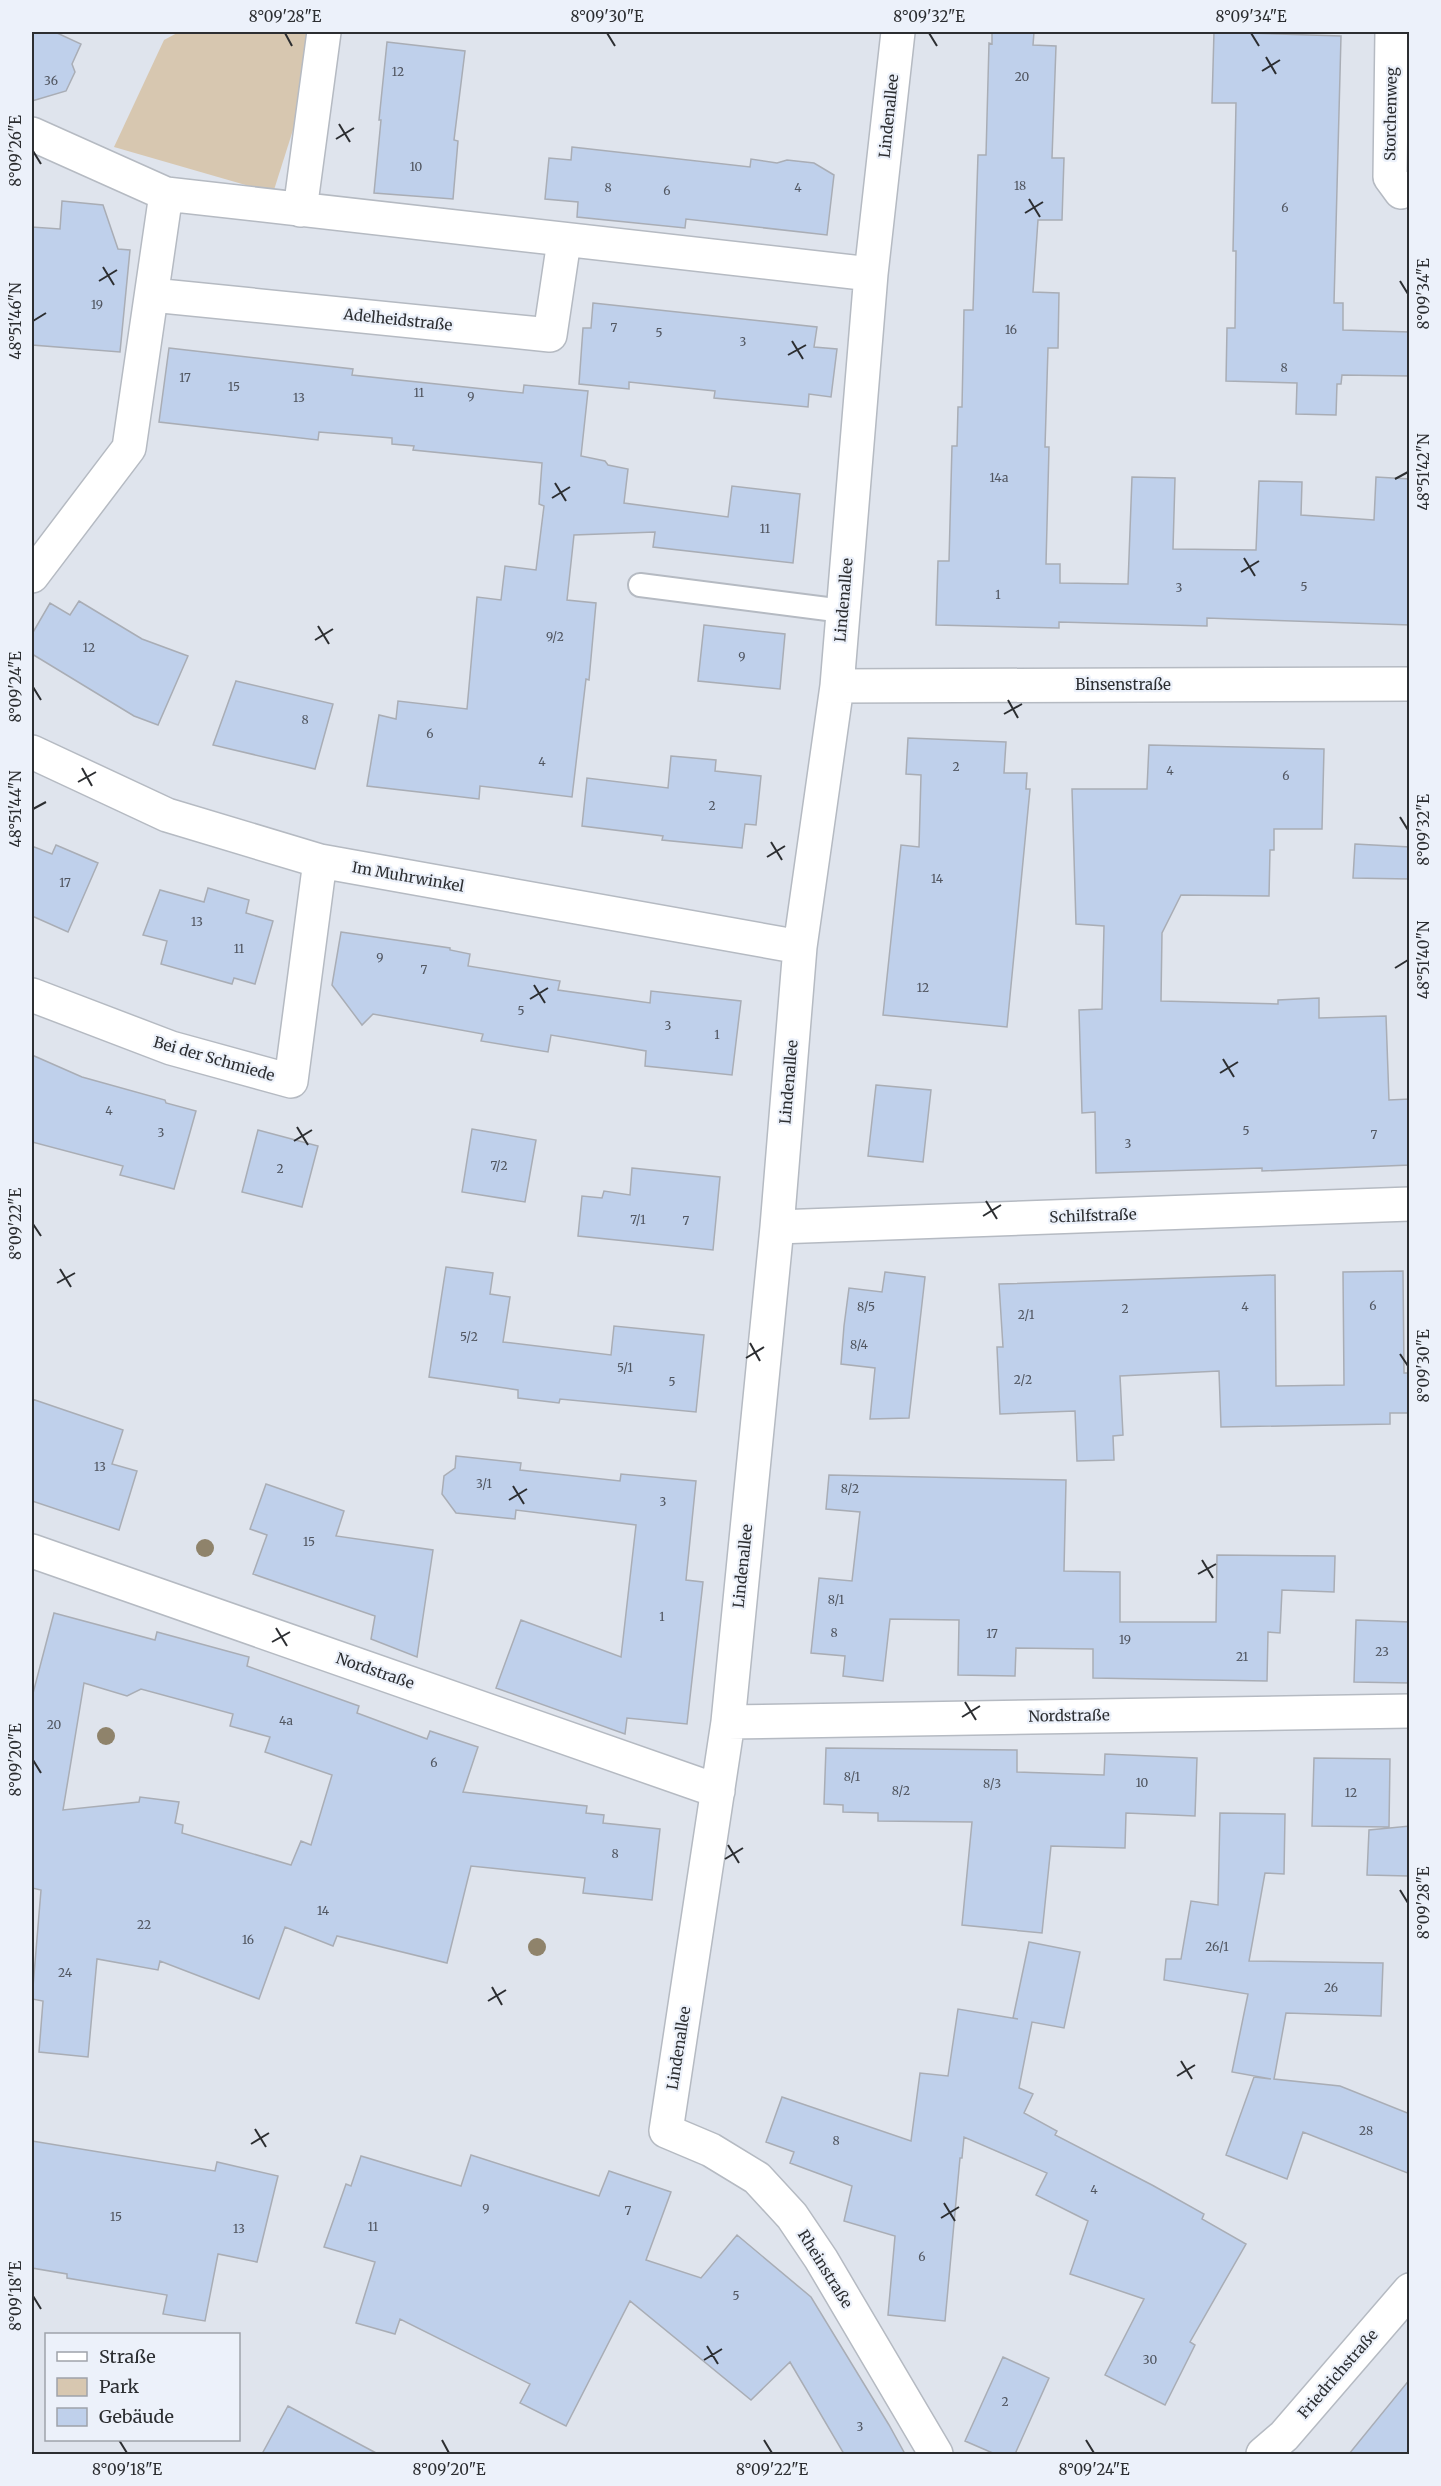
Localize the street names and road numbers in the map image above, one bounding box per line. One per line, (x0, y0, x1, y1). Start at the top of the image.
street label: Storchenweg (1380, 67, 1401, 161)
street label: Lindenallee (875, 73, 902, 159)
street label: Adelheidstraße (342, 304, 454, 335)
street label: Lindenallee (830, 557, 857, 643)
street label: Binsenstraße (1075, 675, 1171, 694)
street label: Im Muhrwinkel (350, 857, 466, 896)
street label: Bei der Schmiede (151, 1032, 277, 1085)
street label: Lindenallee (775, 1039, 802, 1125)
street label: Schilfstraße (1049, 1204, 1137, 1227)
street label: Lindenallee (729, 1523, 756, 1609)
street label: Nordstraße (334, 1648, 417, 1693)
street label: Nordstraße (1028, 1705, 1110, 1726)
street label: Lindenallee (663, 2005, 695, 2091)
street label: Rheinstraße (794, 2226, 857, 2312)
street label: Friedrichstraße (1294, 2325, 1382, 2422)

